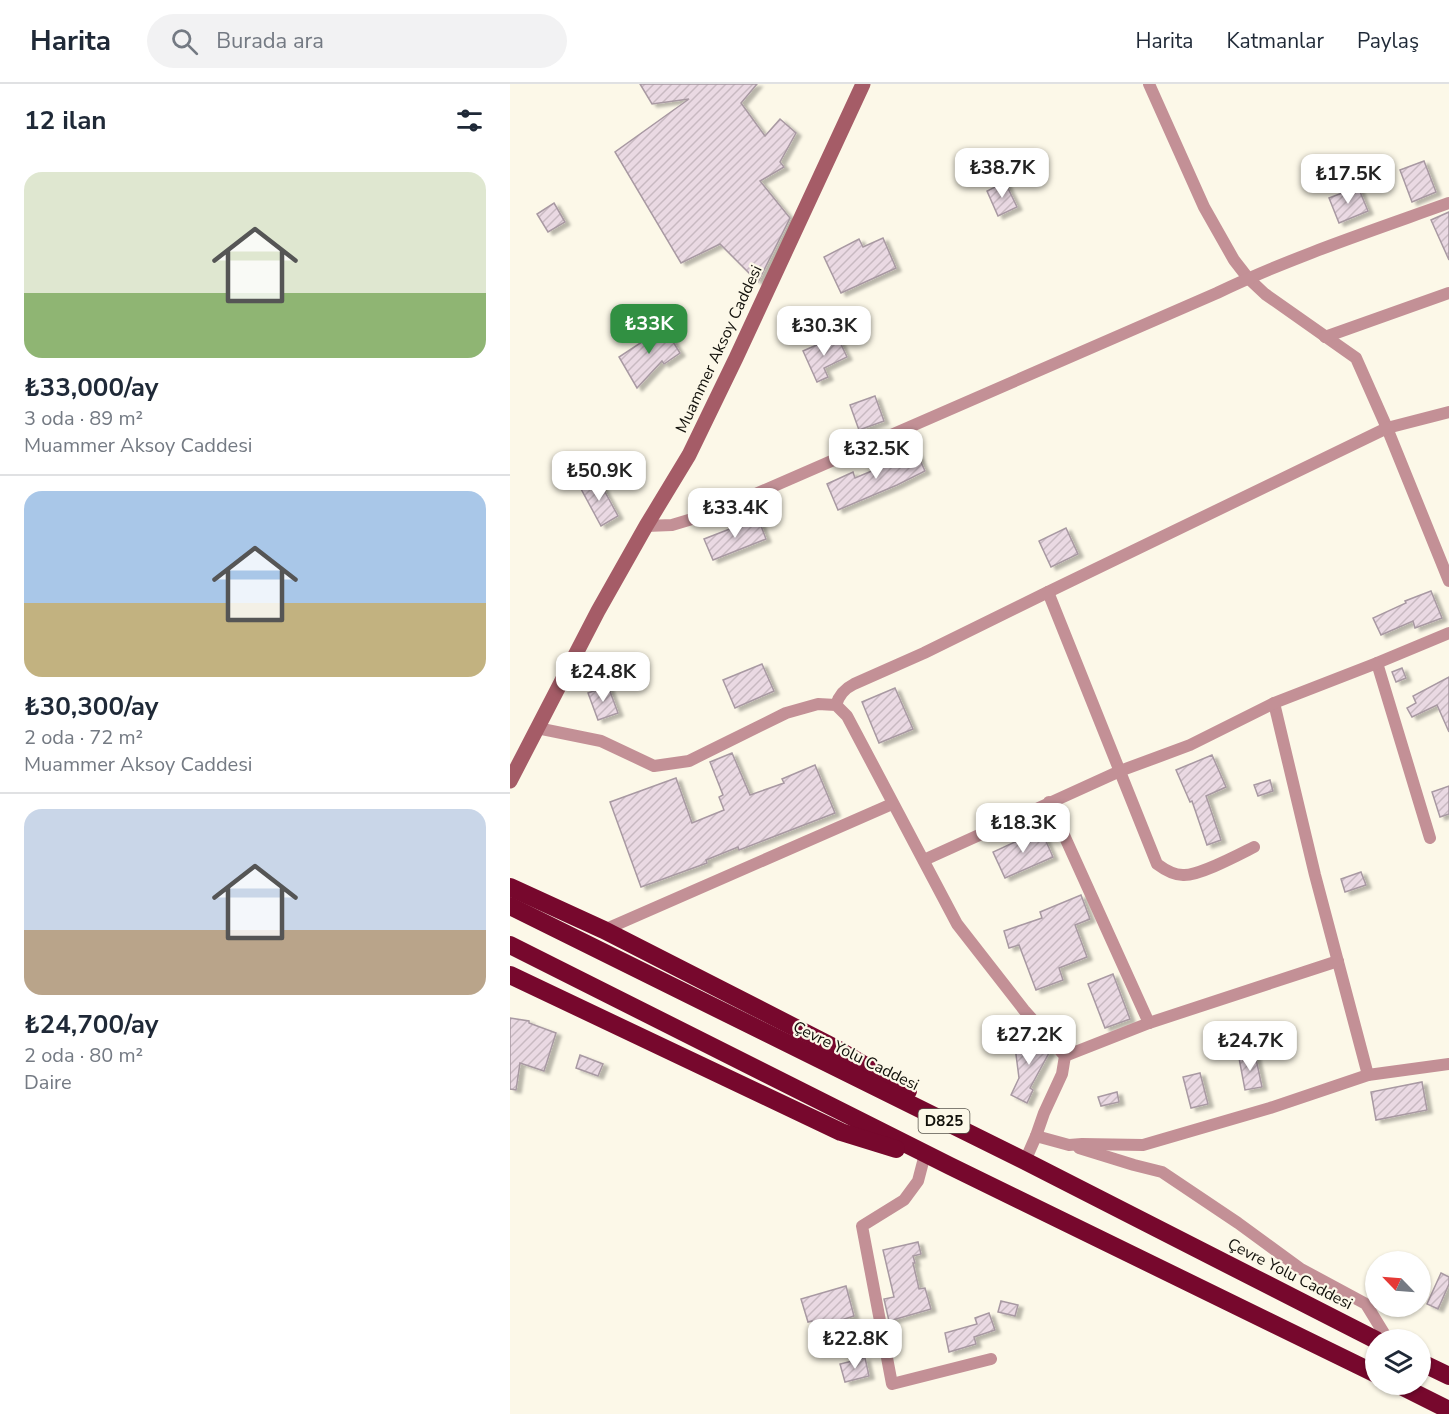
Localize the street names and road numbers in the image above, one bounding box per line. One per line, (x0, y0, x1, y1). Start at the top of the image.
street label: Muammer Aksoy Caddesi (670, 262, 768, 436)
street label: Çevre Yolu Caddesi (789, 1016, 923, 1096)
road number: D825 (918, 1109, 970, 1133)
street label: Çevre Yolu Caddesi (1224, 1233, 1356, 1315)

